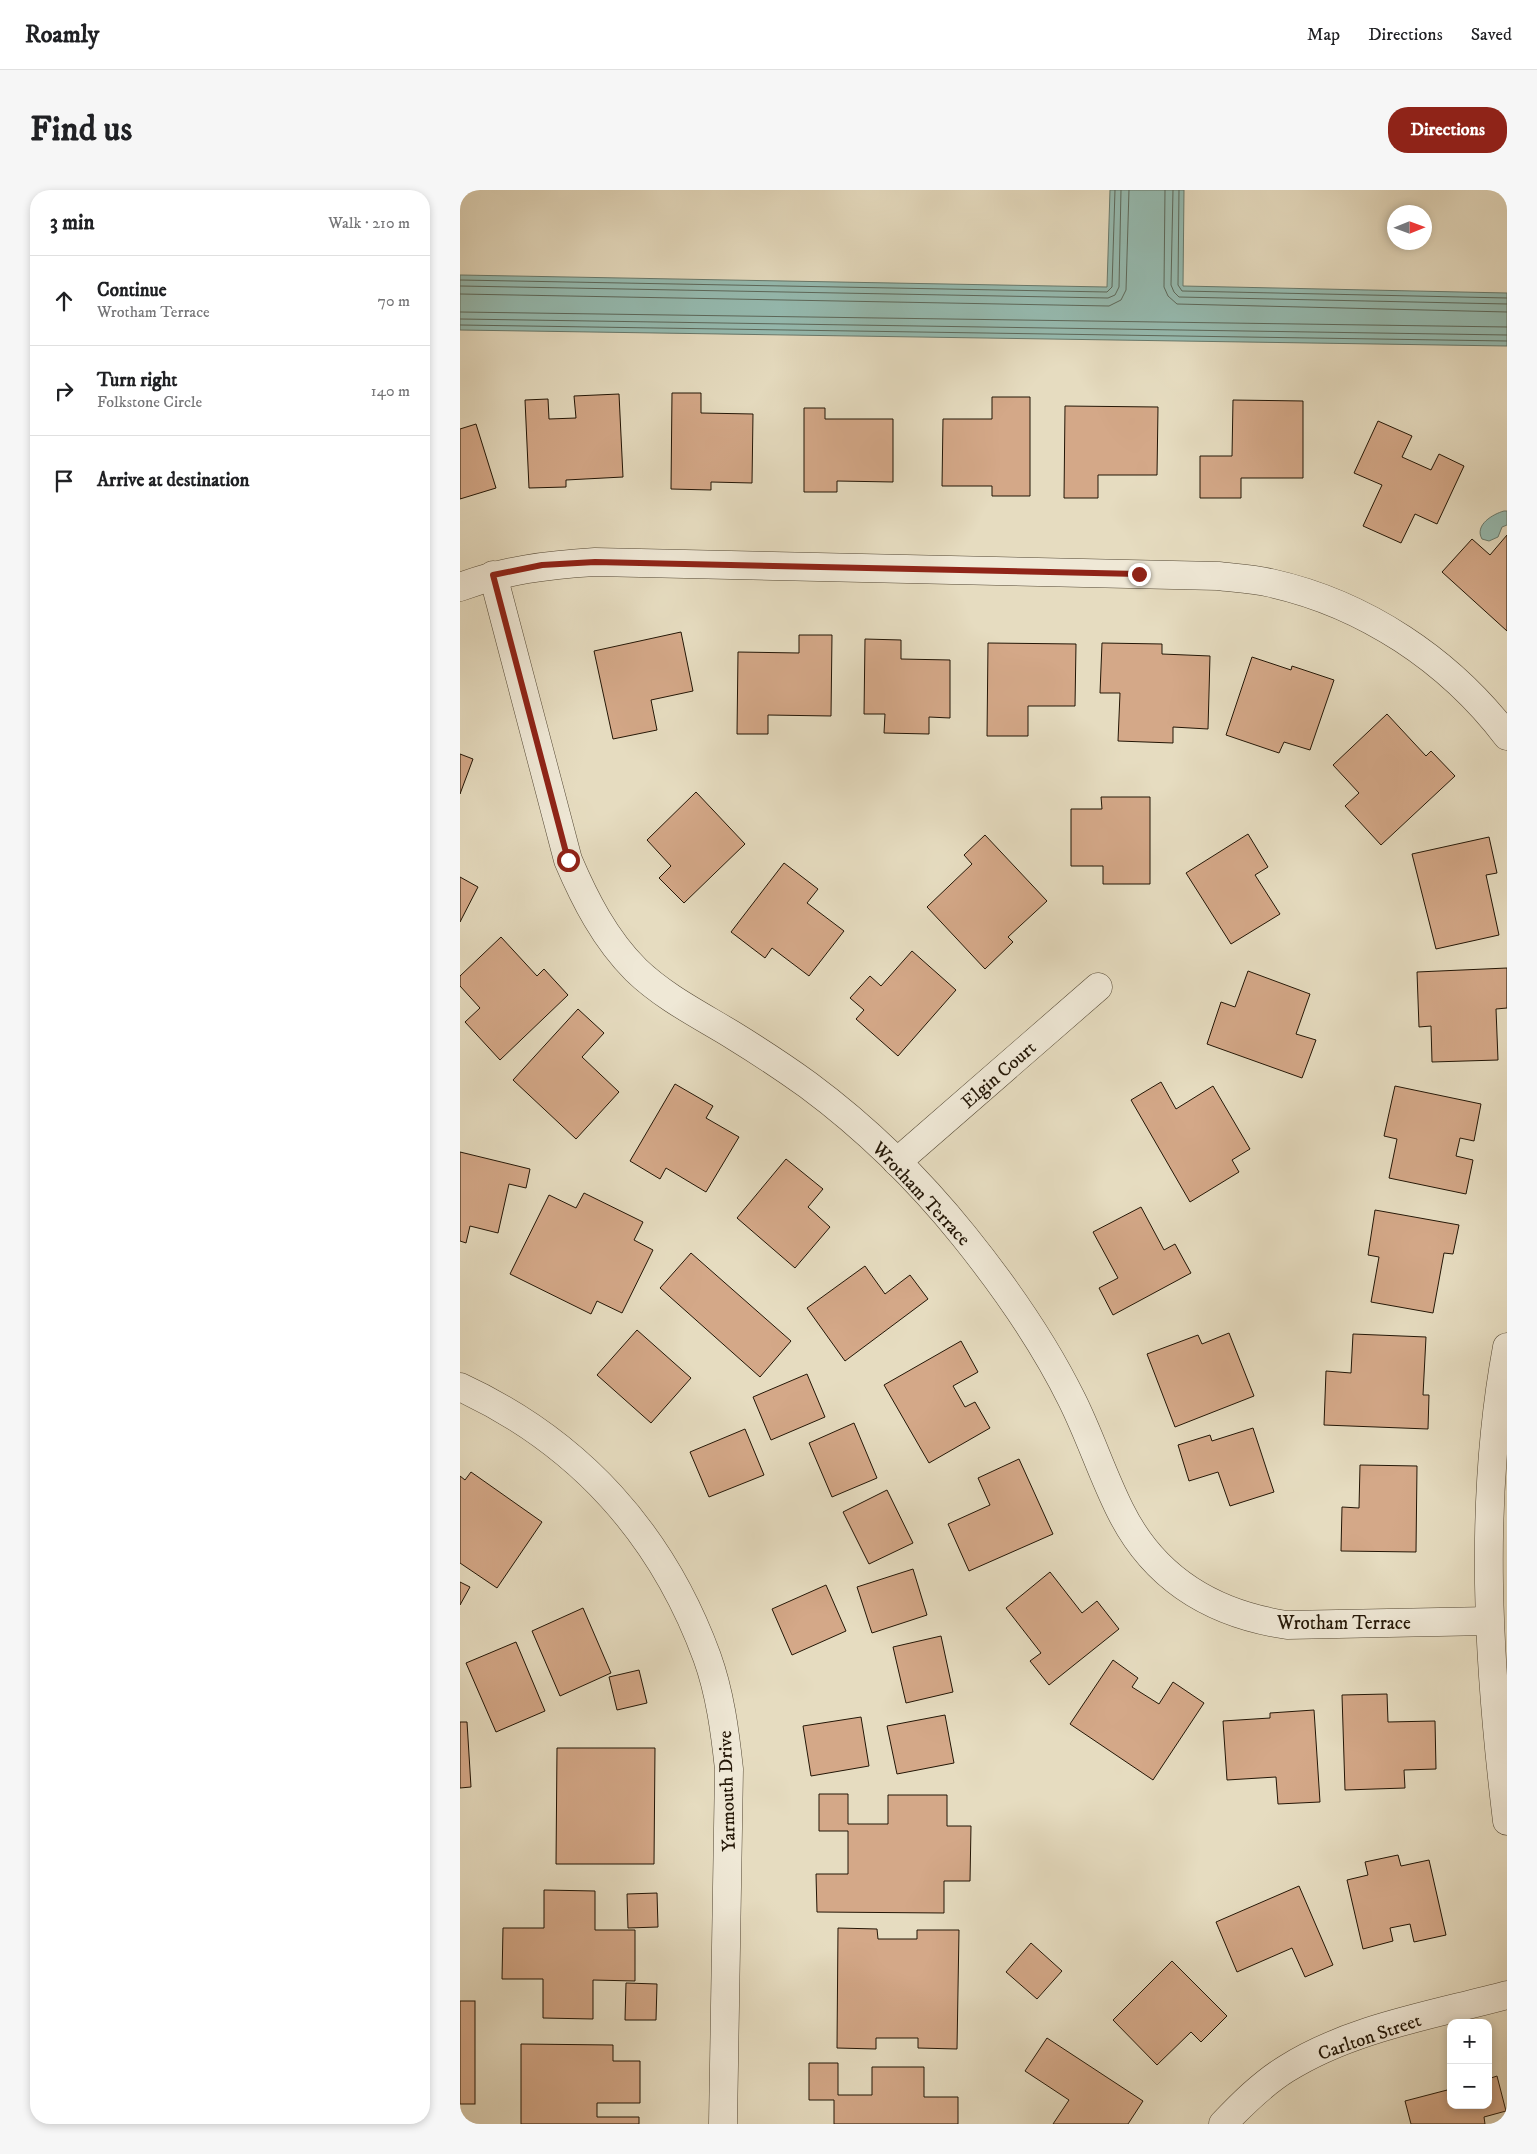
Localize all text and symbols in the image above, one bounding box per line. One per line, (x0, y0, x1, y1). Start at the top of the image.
text: Roamly (25, 20, 99, 50)
text: Map (1307, 24, 1340, 46)
text: Directions (1368, 24, 1443, 46)
text: Saved (1471, 24, 1512, 46)
button: Directions (1388, 107, 1507, 153)
text: Find us (30, 108, 132, 152)
north arrow (1387, 205, 1432, 250)
text: 3 min (50, 210, 95, 236)
text: Walk · 210 m (328, 213, 410, 233)
text: Continue (97, 279, 167, 302)
icon: ahead (50, 287, 78, 315)
text: 70 m (378, 291, 410, 311)
text: Wrotham Terrace (97, 302, 210, 322)
text: Turn right (97, 369, 177, 392)
icon: right (50, 377, 78, 405)
text: 140 m (371, 381, 410, 401)
text: Folkstone Circle (97, 392, 202, 412)
icon: arrive (50, 467, 78, 495)
text: Arrive at destination (97, 469, 249, 492)
route end (1128, 563, 1151, 586)
route start (557, 849, 580, 872)
street label: Elgin Court (957, 1036, 1041, 1114)
street label: Wrotham Terrace (866, 1137, 975, 1251)
street label: Wrotham Terrace (1276, 1612, 1411, 1635)
street label: Yarmouth Drive (714, 1730, 741, 1852)
street label: Carlton Street (1315, 2009, 1424, 2066)
map controls (1447, 2019, 1492, 2109)
button: + (1447, 2019, 1492, 2064)
button: − (1447, 2064, 1492, 2109)

